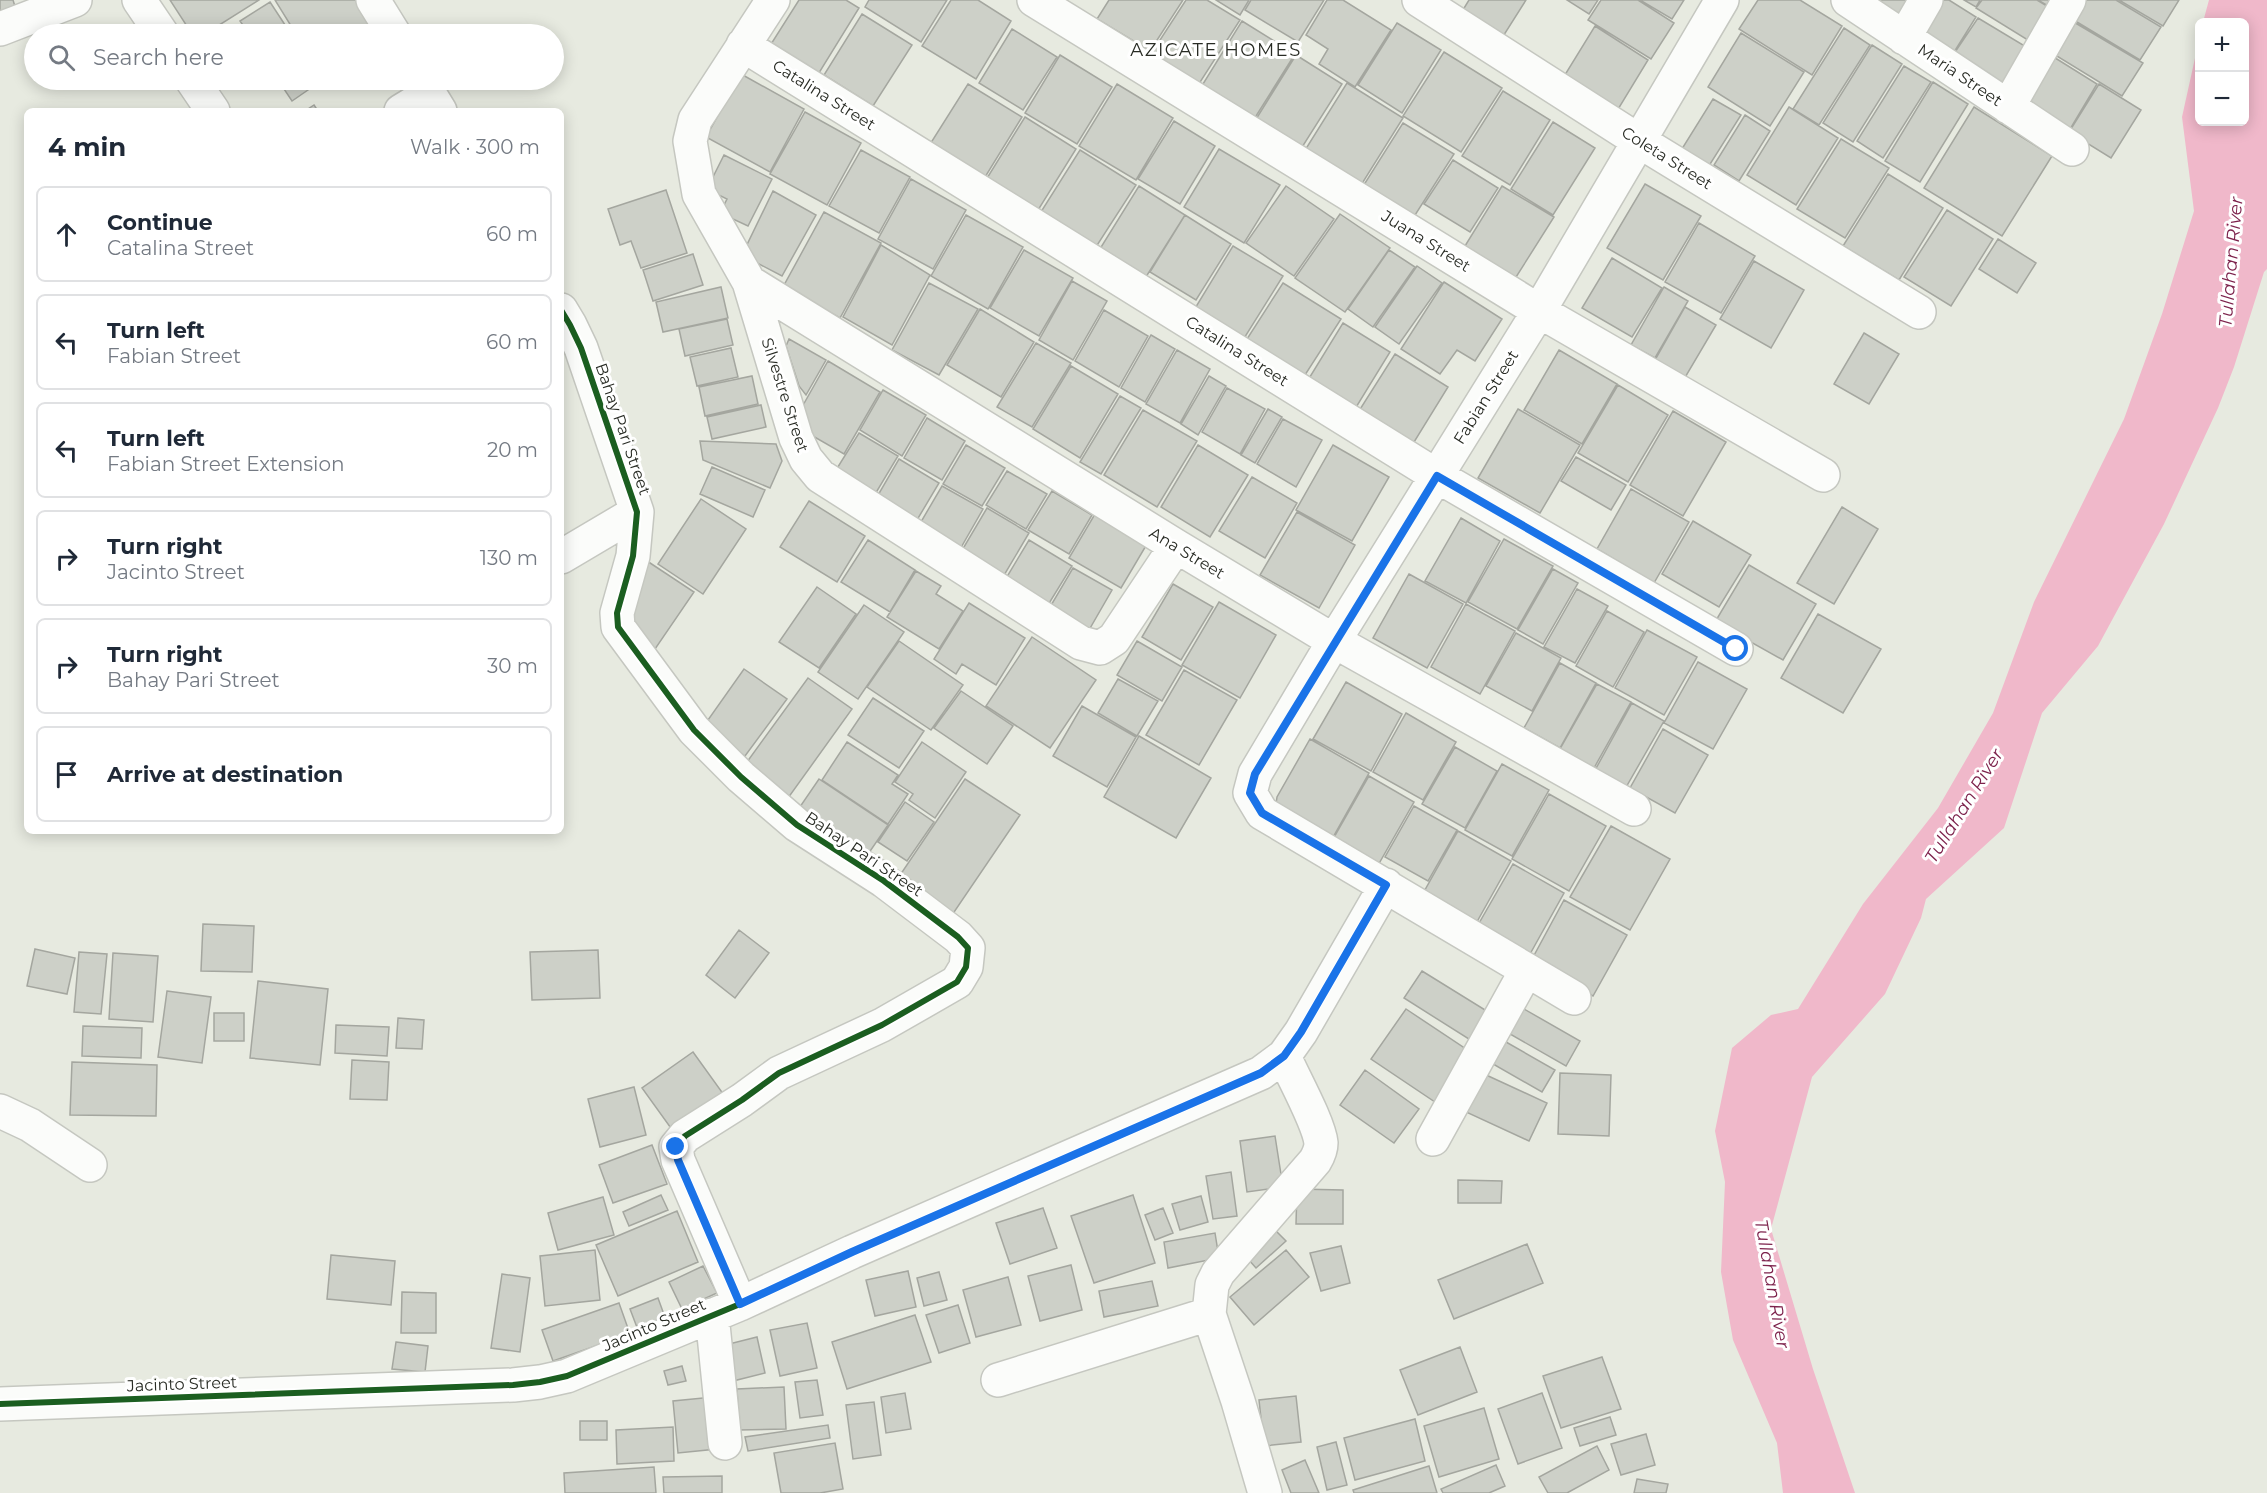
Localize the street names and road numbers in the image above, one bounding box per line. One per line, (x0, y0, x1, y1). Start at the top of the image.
street label: Maria Street (1914, 40, 2006, 110)
street label: Catalina Street (769, 56, 879, 135)
street label: Coleta Street (1618, 123, 1716, 194)
street label: Juana Street (1377, 206, 1474, 276)
street label: Catalina Street (1182, 312, 1292, 391)
street label: Silvestre Street (758, 335, 813, 455)
street label: Fabian Street (1450, 346, 1523, 447)
street label: Bahay Pari Street (592, 361, 655, 498)
street label: Ana Street (1146, 523, 1228, 583)
street label: Bahay Pari Street (801, 807, 927, 901)
street label: Jacinto Street (599, 1295, 709, 1356)
street label: Jacinto Street (126, 1373, 238, 1395)

